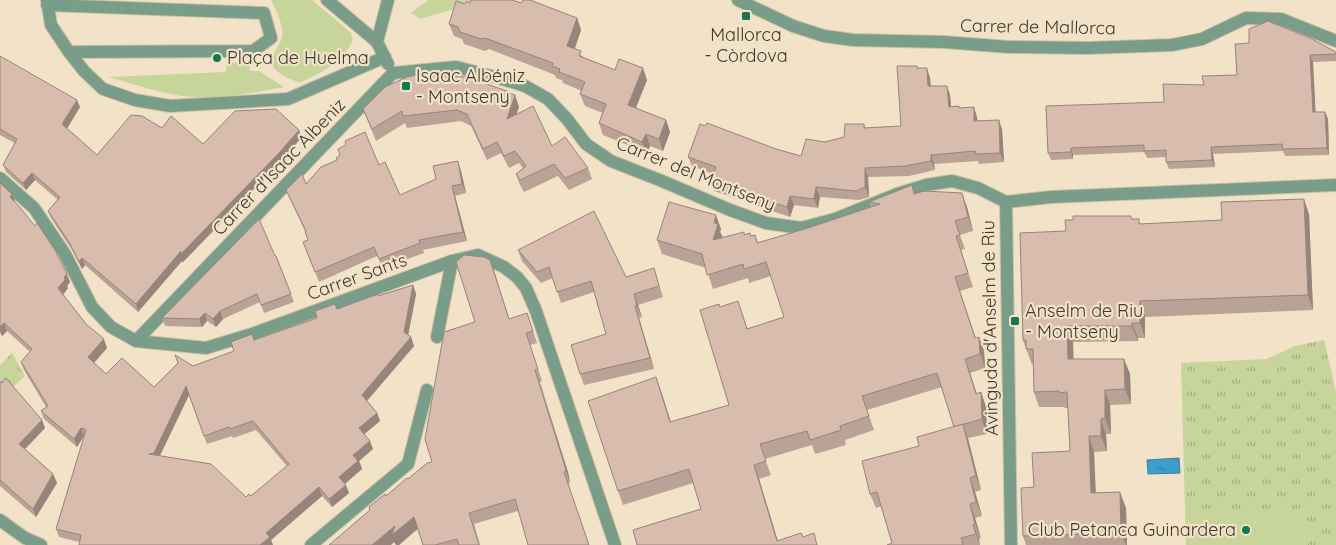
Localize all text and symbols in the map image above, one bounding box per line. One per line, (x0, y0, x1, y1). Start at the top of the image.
marker: Mallorca - Còrdova (740, 10, 752, 22)
street label: Carrer de Mallorca (960, 14, 1116, 39)
place label: Mallorca - Còrdova (704, 23, 788, 67)
place label: Plaça de Huelma (227, 46, 369, 69)
marker: Plaça de Huelma (211, 52, 223, 64)
place label: Isaac Albéniz - Montseny (416, 64, 525, 108)
marker: Isaac Albéniz - Montseny (400, 80, 412, 92)
street label: Carrer d'Isaac Albeniz (207, 93, 350, 240)
street label: Carrer del Montseny (613, 131, 779, 216)
street label: Avinguda d'Anselm de Riu (976, 220, 1003, 436)
street label: Carrer Sants (304, 248, 410, 305)
place label: Anselm de Riu - Montseny (1025, 299, 1143, 343)
marker: Anselm de Riu - Montseny (1009, 315, 1021, 327)
place label: Club Petanca Guinardera (1028, 518, 1236, 541)
marker: Club Petanca Guinardera (1240, 524, 1252, 536)

